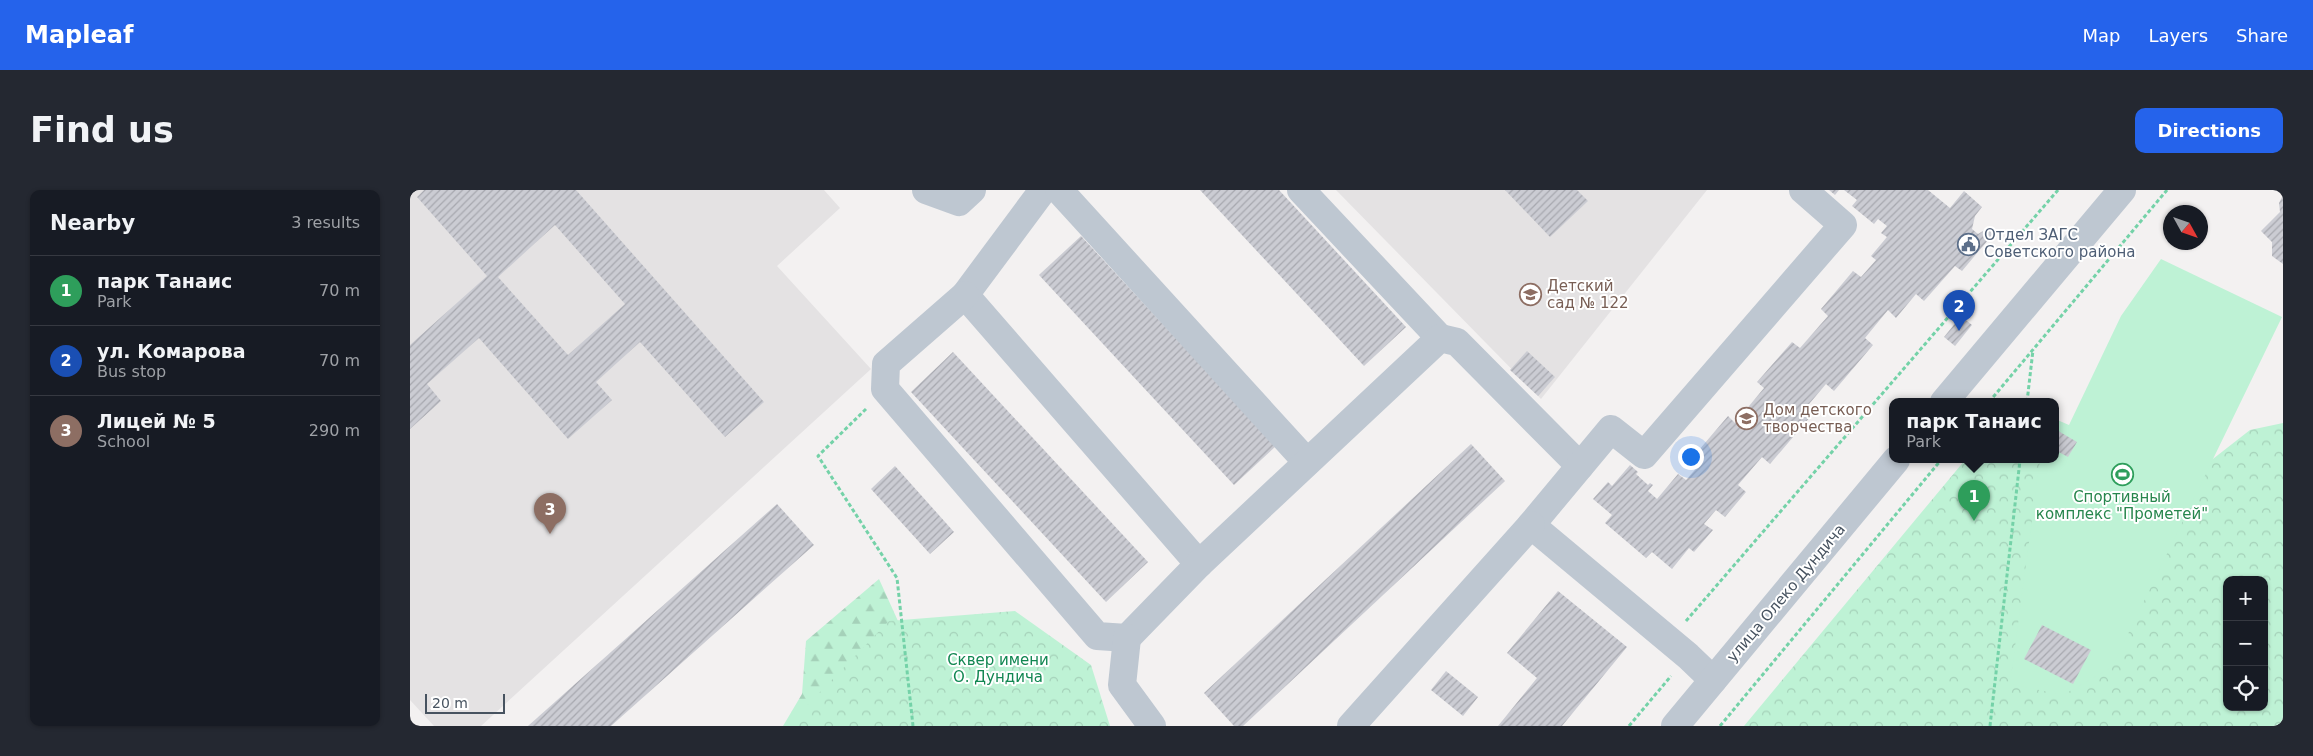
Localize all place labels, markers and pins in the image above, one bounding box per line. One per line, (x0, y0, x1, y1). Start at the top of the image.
place label: Отдел ЗАГС Советского района (1984, 226, 2135, 261)
public building icon: Отдел ЗАГС Советского района (1956, 232, 1980, 256)
place label: Детский сад № 122 (1547, 277, 1629, 312)
school or university icon: Детский сад № 122 (1519, 283, 1543, 307)
pin: 2 (1943, 290, 1975, 331)
place label: Дом детского творчества (1763, 401, 1872, 436)
school or university icon: Дом детского творчества (1735, 407, 1759, 431)
sports icon: Спортивный комплекс "Прометей" (2110, 462, 2134, 486)
pin: 1 (1958, 480, 1990, 521)
place label: Спортивный комплекс "Прометей" (2036, 488, 2208, 523)
pin: 3 (534, 493, 566, 534)

